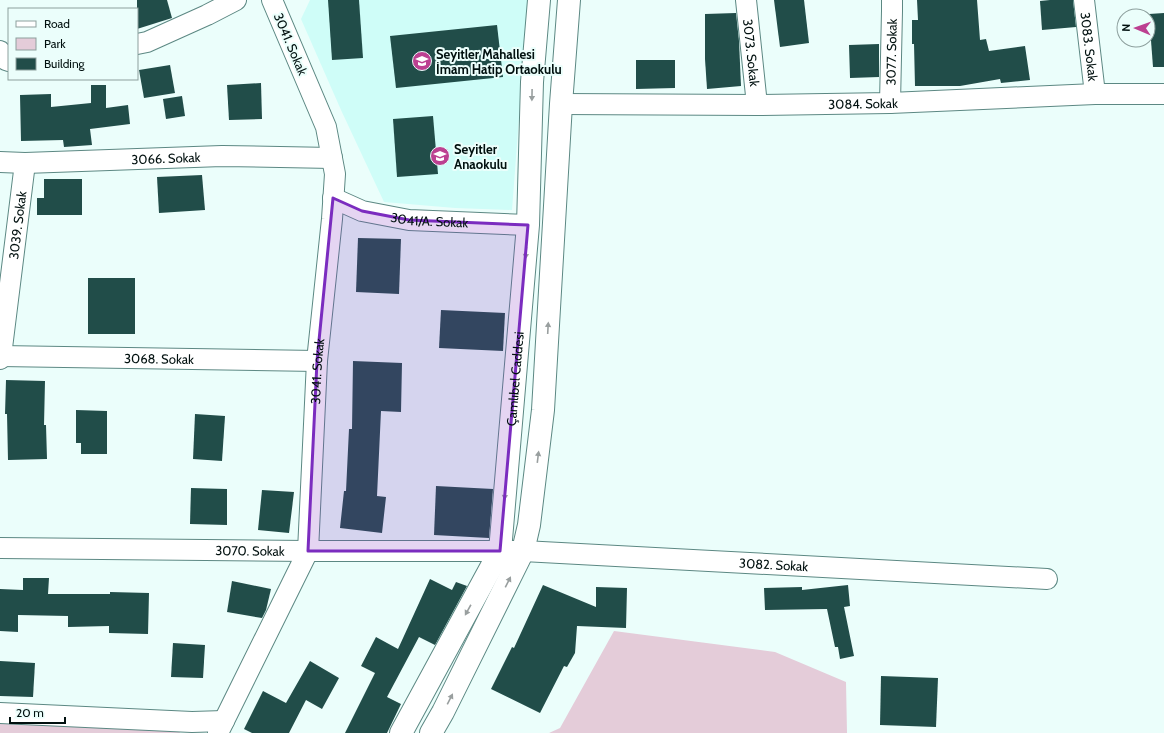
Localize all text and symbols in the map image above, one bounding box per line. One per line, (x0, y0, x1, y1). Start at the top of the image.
legend (8, 8, 138, 80)
north arrow (1116, 8, 1156, 48)
street label: 3041. Sokak (271, 10, 311, 78)
street label: 3083. Sokak (1077, 11, 1101, 82)
text: Road (44, 16, 70, 31)
street label: 3073. Sokak (740, 18, 763, 87)
street label: 3077. Sokak (882, 18, 900, 86)
text: N (1119, 24, 1133, 32)
text: Park (44, 36, 66, 51)
place label: Seyitler Mahallesi İmam Hatip Ortaokulu (436, 46, 562, 77)
school or university icon: Seyitler Mahallesi İmam Hatip Ortaokulu (411, 50, 433, 72)
text: Building (44, 56, 86, 71)
one-way arrow (528, 89, 535, 101)
street label: 3084. Sokak (828, 95, 898, 112)
place label: Seyitler Anaokulu (454, 141, 507, 172)
school or university icon: Seyitler Anaokulu (429, 145, 451, 167)
street label: 3066. Sokak (131, 149, 201, 167)
street label: 3039. Sokak (5, 190, 29, 260)
street label: 3041/A. Sokak (389, 209, 469, 230)
one-way arrow (523, 247, 530, 259)
one-way arrow (545, 322, 552, 334)
street label: Çamlıbel Caddesi (503, 331, 527, 427)
street label: 3041. Sokak (307, 337, 327, 405)
street label: 3068. Sokak (124, 350, 194, 367)
one-way arrow (534, 451, 541, 463)
one-way arrow (502, 488, 509, 500)
street label: 3070. Sokak (215, 542, 285, 559)
street label: 3082. Sokak (739, 555, 809, 574)
one-way arrow (505, 577, 511, 588)
one-way arrow (465, 604, 471, 616)
one-way arrow (446, 693, 453, 704)
scale bar (10, 699, 65, 725)
text: 20 m (16, 705, 44, 720)

